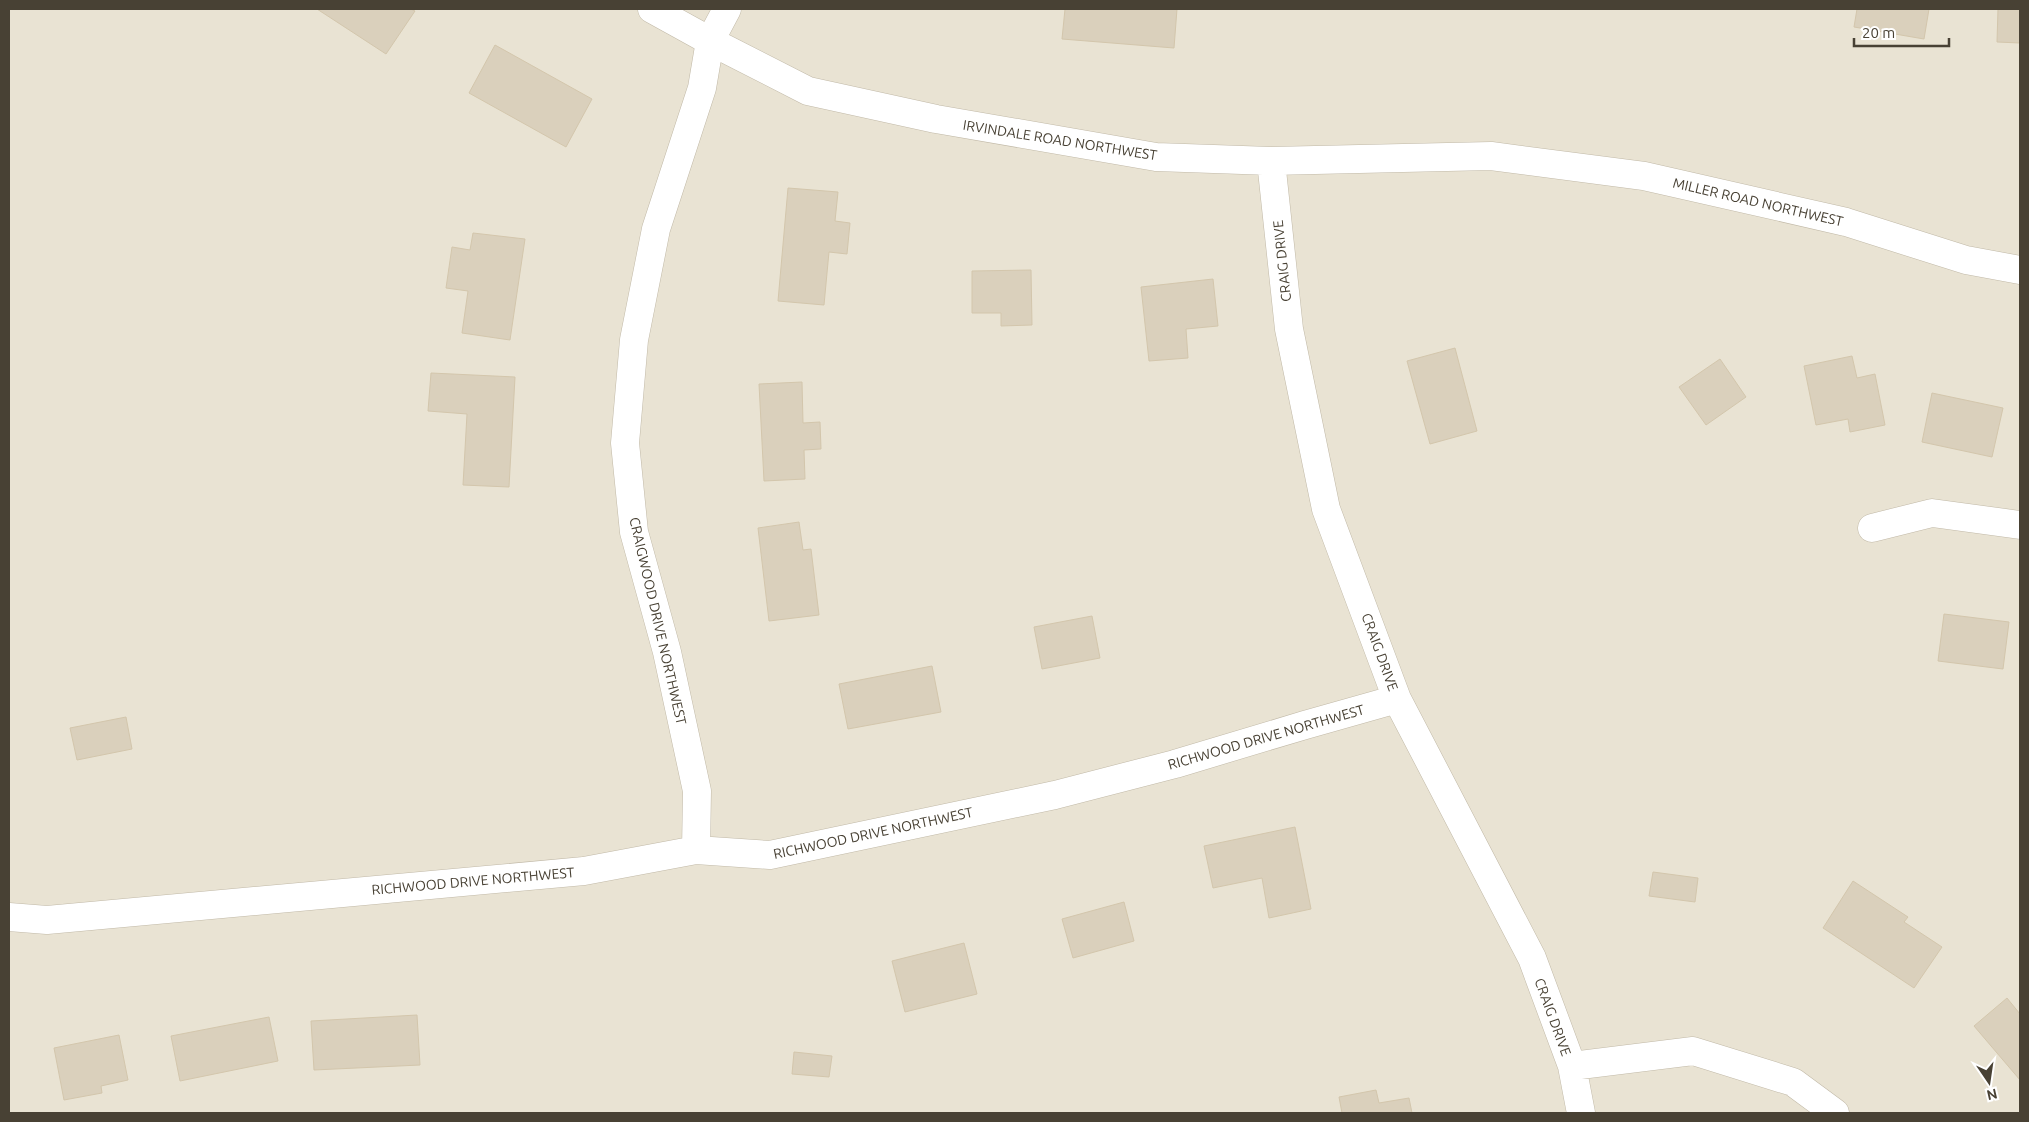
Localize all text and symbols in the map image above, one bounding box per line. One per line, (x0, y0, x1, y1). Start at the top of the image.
scale bar (1854, 15, 1949, 47)
text: 20 m (1862, 24, 1895, 41)
street label: IRVINDALE ROAD NORTHWEST (962, 117, 1158, 163)
street label: MILLER ROAD NORTHWEST (1671, 175, 1845, 229)
street label: CRAIG DRIVE (1270, 219, 1294, 303)
street label: CRAIGWOOD DRIVE NORTHWEST (626, 516, 690, 727)
street label: CRAIG DRIVE (1358, 611, 1402, 693)
street label: RICHWOOD DRIVE NORTHWEST (1166, 701, 1366, 773)
street label: RICHWOOD DRIVE NORTHWEST (772, 804, 974, 862)
street label: RICHWOOD DRIVE NORTHWEST (371, 864, 575, 898)
street label: CRAIG DRIVE (1531, 976, 1575, 1058)
north arrow (1964, 1057, 2014, 1107)
text: N (1985, 1086, 1999, 1104)

